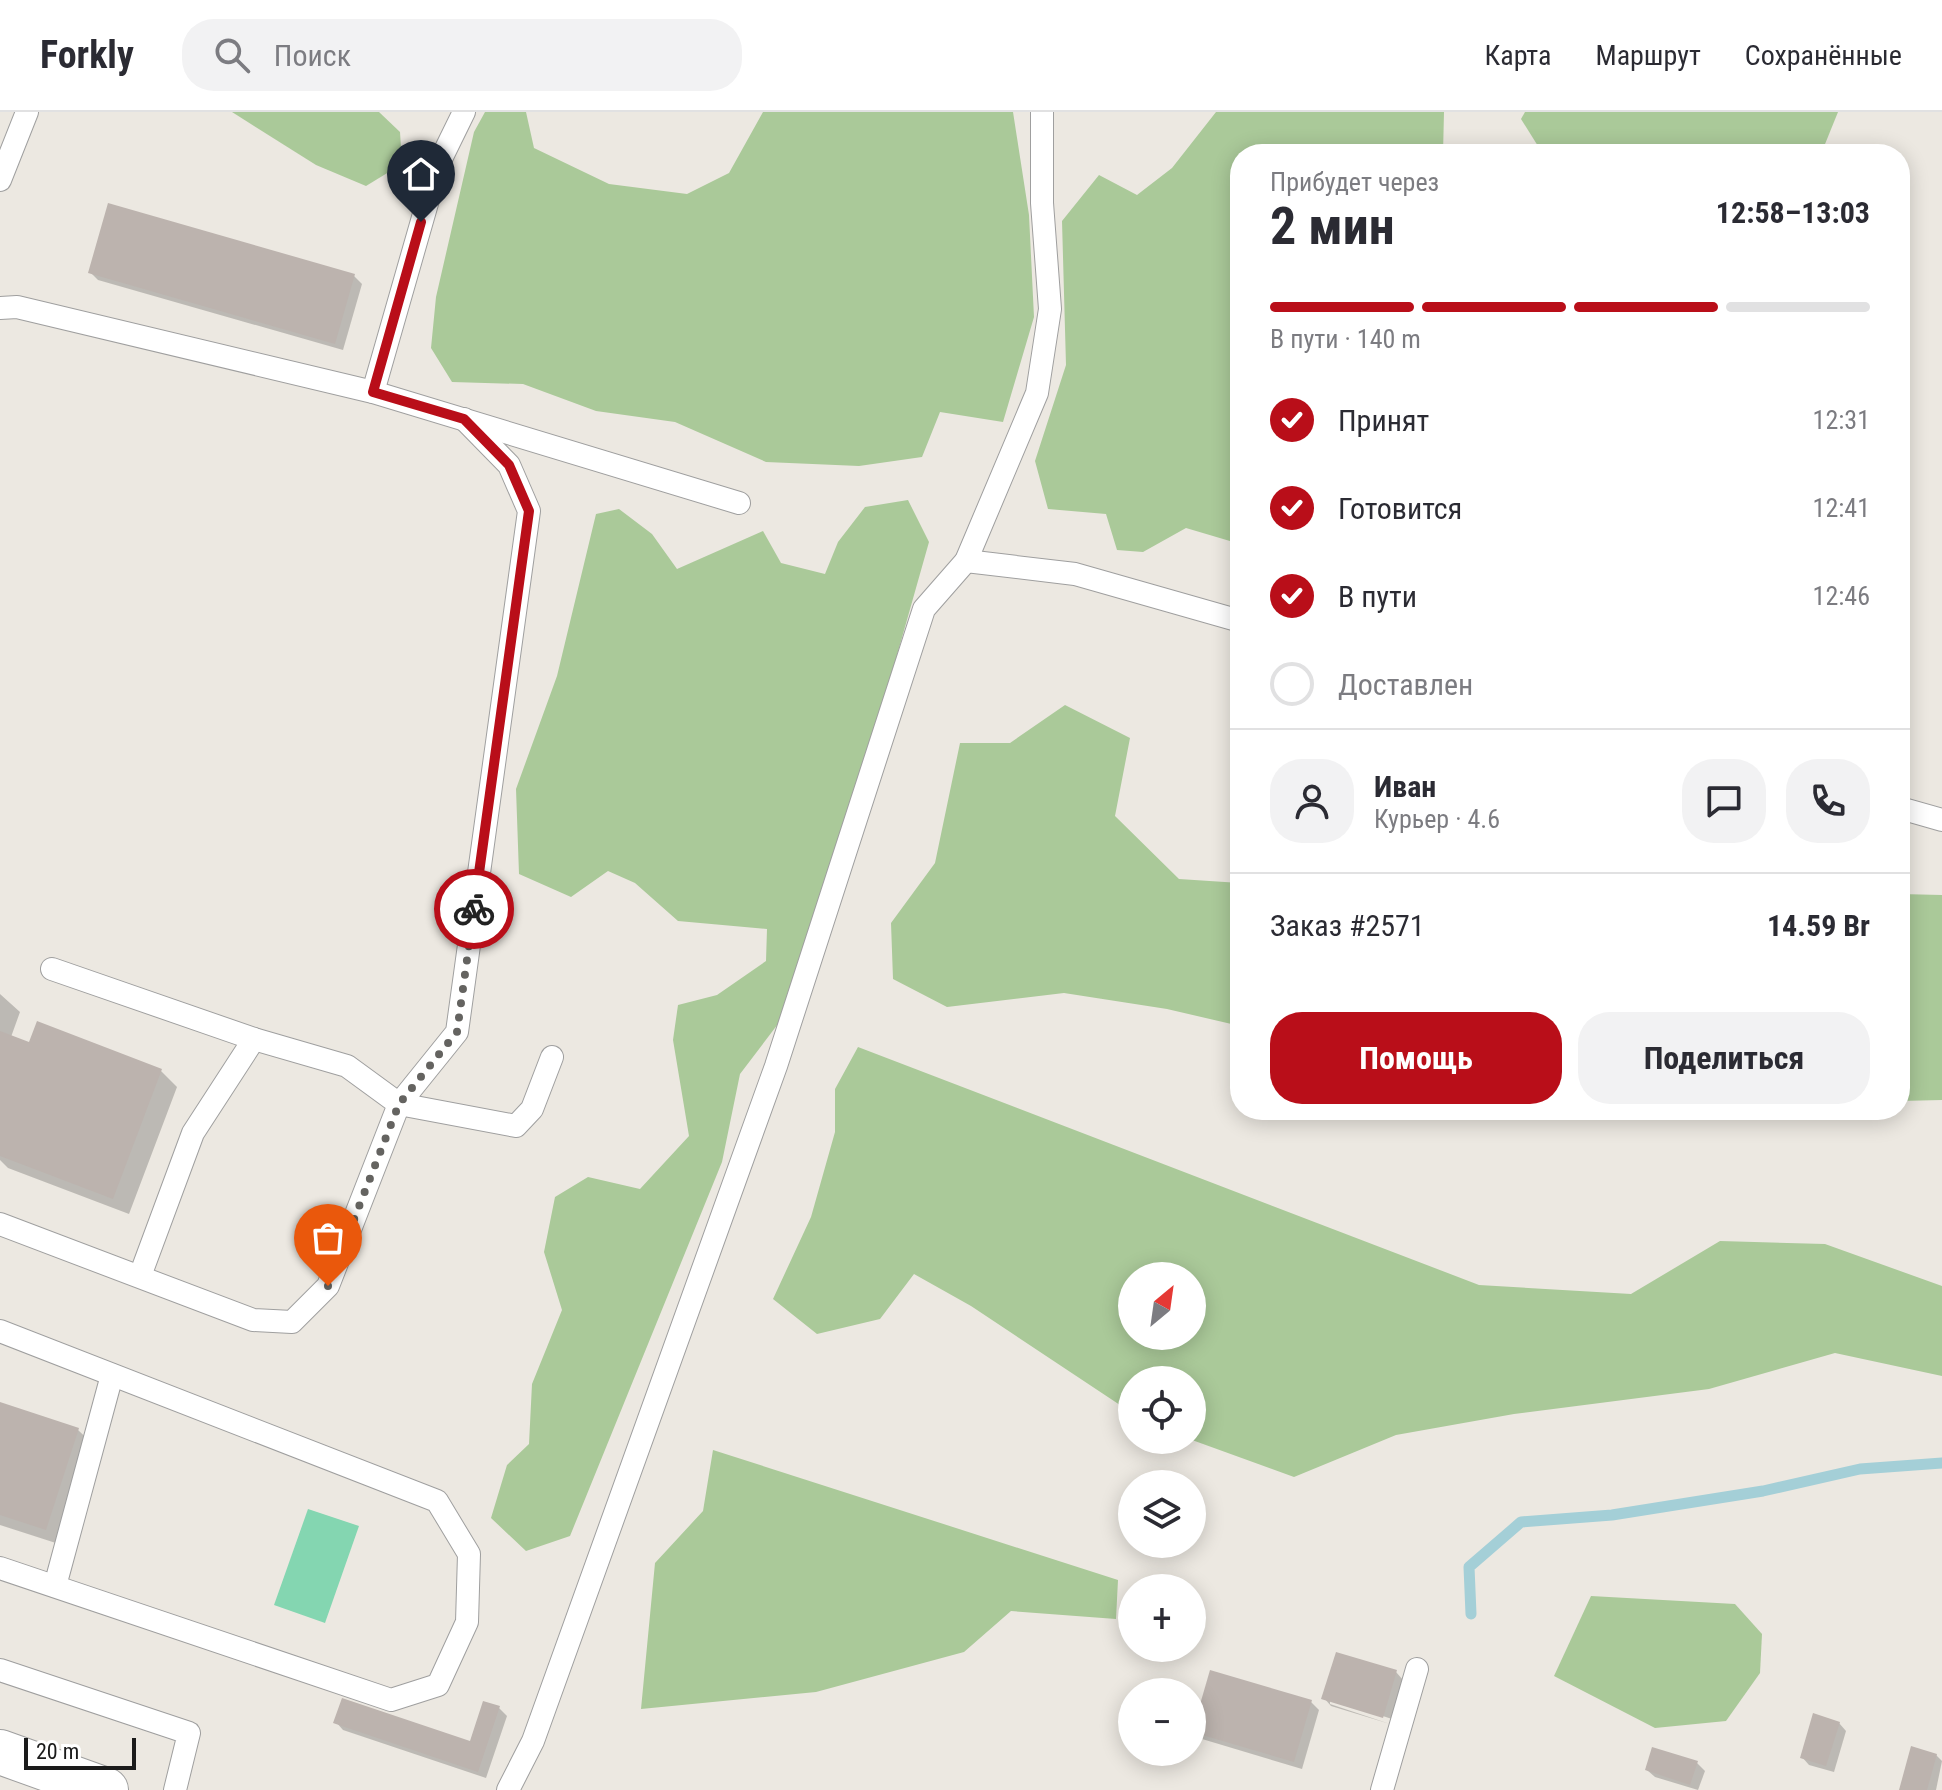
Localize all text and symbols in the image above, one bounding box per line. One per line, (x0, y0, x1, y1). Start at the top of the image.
search box (182, 19, 742, 91)
text: Forkly (40, 33, 134, 77)
icon: search (210, 33, 254, 77)
text: Поиск (274, 38, 351, 73)
text: Карта (1485, 39, 1551, 72)
text: Маршрут (1595, 39, 1701, 72)
text: Сохранённые (1745, 39, 1902, 72)
pin (387, 140, 455, 222)
icon: home (399, 152, 443, 196)
text: Прибудет через (1270, 167, 1439, 197)
text: 12:58–13:03 (1716, 195, 1870, 230)
text: 2 мин (1270, 196, 1395, 257)
text: В пути · 140 m (1270, 324, 1421, 354)
icon: check (1270, 398, 1314, 442)
text: Принят (1338, 403, 1429, 438)
text: 12:31 (1813, 405, 1870, 435)
icon: check (1270, 486, 1314, 530)
text: Готовится (1338, 491, 1462, 526)
text: 12:41 (1813, 493, 1870, 523)
icon: check (1270, 574, 1314, 618)
text: В пути (1338, 579, 1417, 614)
text: 12:46 (1813, 581, 1870, 611)
text: Доставлен (1338, 667, 1473, 702)
button: person (1270, 759, 1354, 843)
button: chat (1682, 759, 1766, 843)
button: phone (1786, 759, 1870, 843)
text: Иван (1374, 769, 1436, 804)
text: Курьер · 4.6 (1374, 804, 1500, 834)
courier (434, 869, 514, 949)
icon: bike (452, 887, 496, 931)
text: Заказ #2571 (1270, 908, 1425, 943)
text: 14.59 Br (1767, 908, 1870, 943)
button: Помощь (1270, 1012, 1562, 1104)
button: Поделиться (1578, 1012, 1870, 1104)
pin (294, 1204, 362, 1286)
icon: bag (306, 1216, 350, 1260)
north arrow (1118, 1262, 1206, 1350)
map controls (1118, 1262, 1206, 1766)
button: locate (1118, 1366, 1206, 1454)
button: layers (1118, 1470, 1206, 1558)
button: + (1118, 1574, 1206, 1662)
button: − (1118, 1678, 1206, 1766)
scale bar (24, 1734, 136, 1770)
text: 20 m (36, 1739, 79, 1764)

